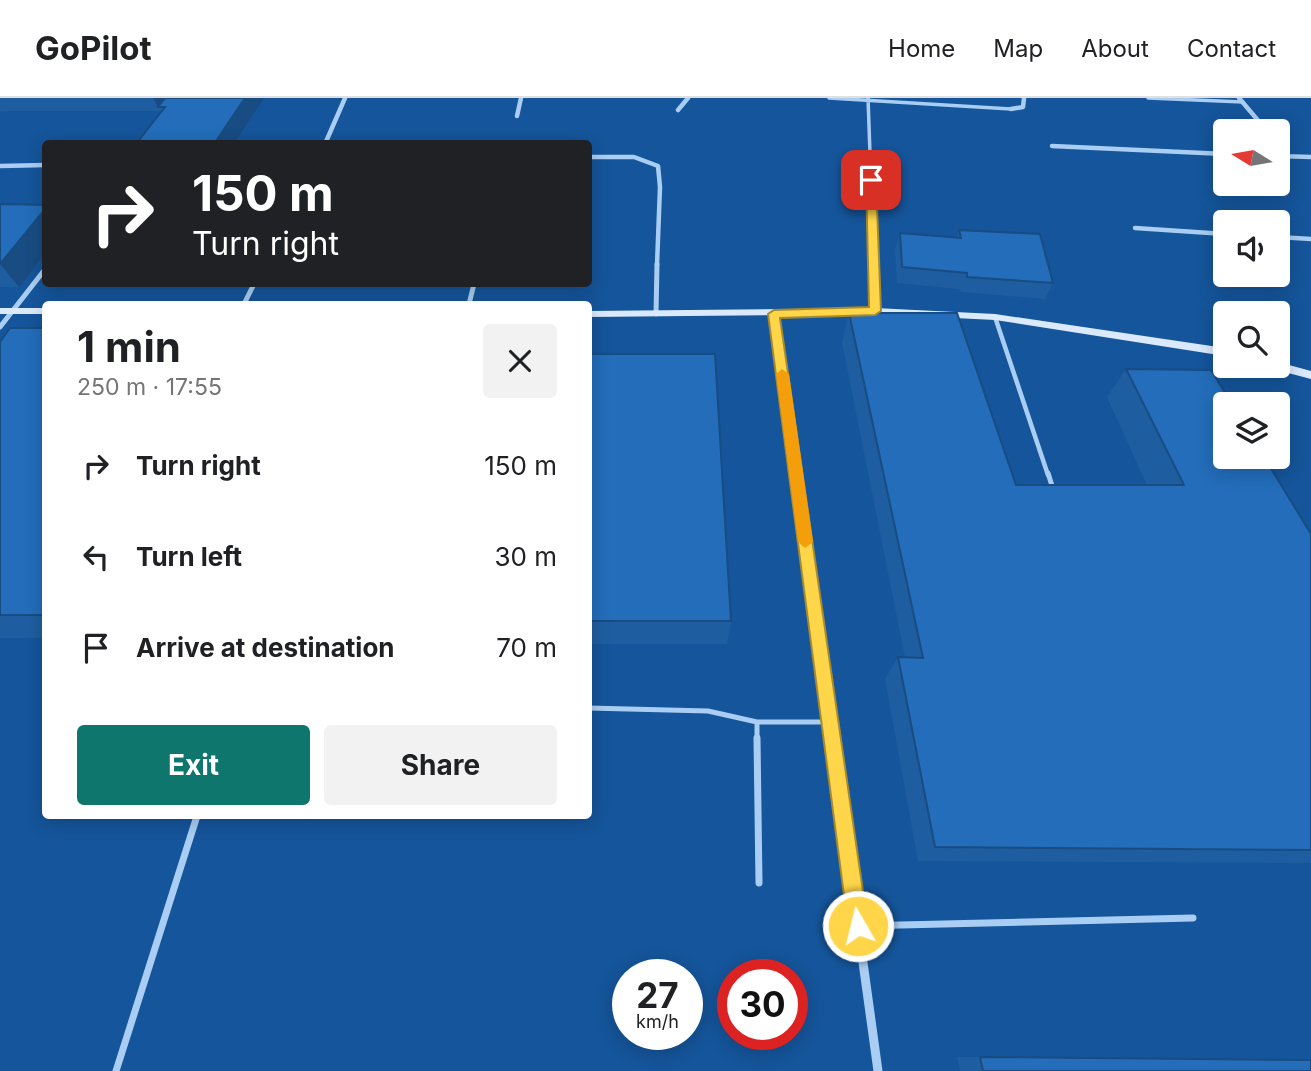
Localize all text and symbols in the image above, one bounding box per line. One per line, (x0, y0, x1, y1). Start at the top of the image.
text: GoPilot (35, 28, 152, 68)
text: Home (888, 34, 955, 63)
text: Map (993, 34, 1043, 63)
text: About (1081, 34, 1149, 63)
text: Contact (1187, 34, 1276, 63)
north arrow (1213, 119, 1290, 196)
map controls (1213, 119, 1290, 469)
pin (841, 150, 901, 210)
icon: arrive (852, 161, 890, 199)
text: 150 m (192, 164, 334, 223)
icon: right (77, 168, 168, 259)
button: sound (1213, 210, 1290, 287)
text: Turn right (192, 224, 339, 263)
button: search (1213, 301, 1290, 378)
text: 1 min (77, 321, 181, 372)
button: close (483, 324, 557, 398)
text: 250 m · 17:55 (77, 373, 222, 401)
button: layers (1213, 392, 1290, 469)
icon: right (77, 447, 115, 485)
text: Turn right (136, 450, 261, 481)
text: 150 m (484, 450, 557, 481)
icon: left (77, 538, 115, 576)
text: Turn left (136, 541, 242, 572)
text: 30 m (494, 541, 557, 572)
icon: arrive (77, 629, 115, 667)
text: Arrive at destination (136, 632, 395, 663)
text: 70 m (496, 632, 557, 663)
button: Exit (77, 725, 310, 805)
button: Share (324, 725, 557, 805)
position arrow (821, 889, 895, 963)
speed limit sign: 30 (717, 959, 808, 1050)
text: 27 (636, 974, 679, 1016)
text: km/h (636, 1011, 679, 1032)

